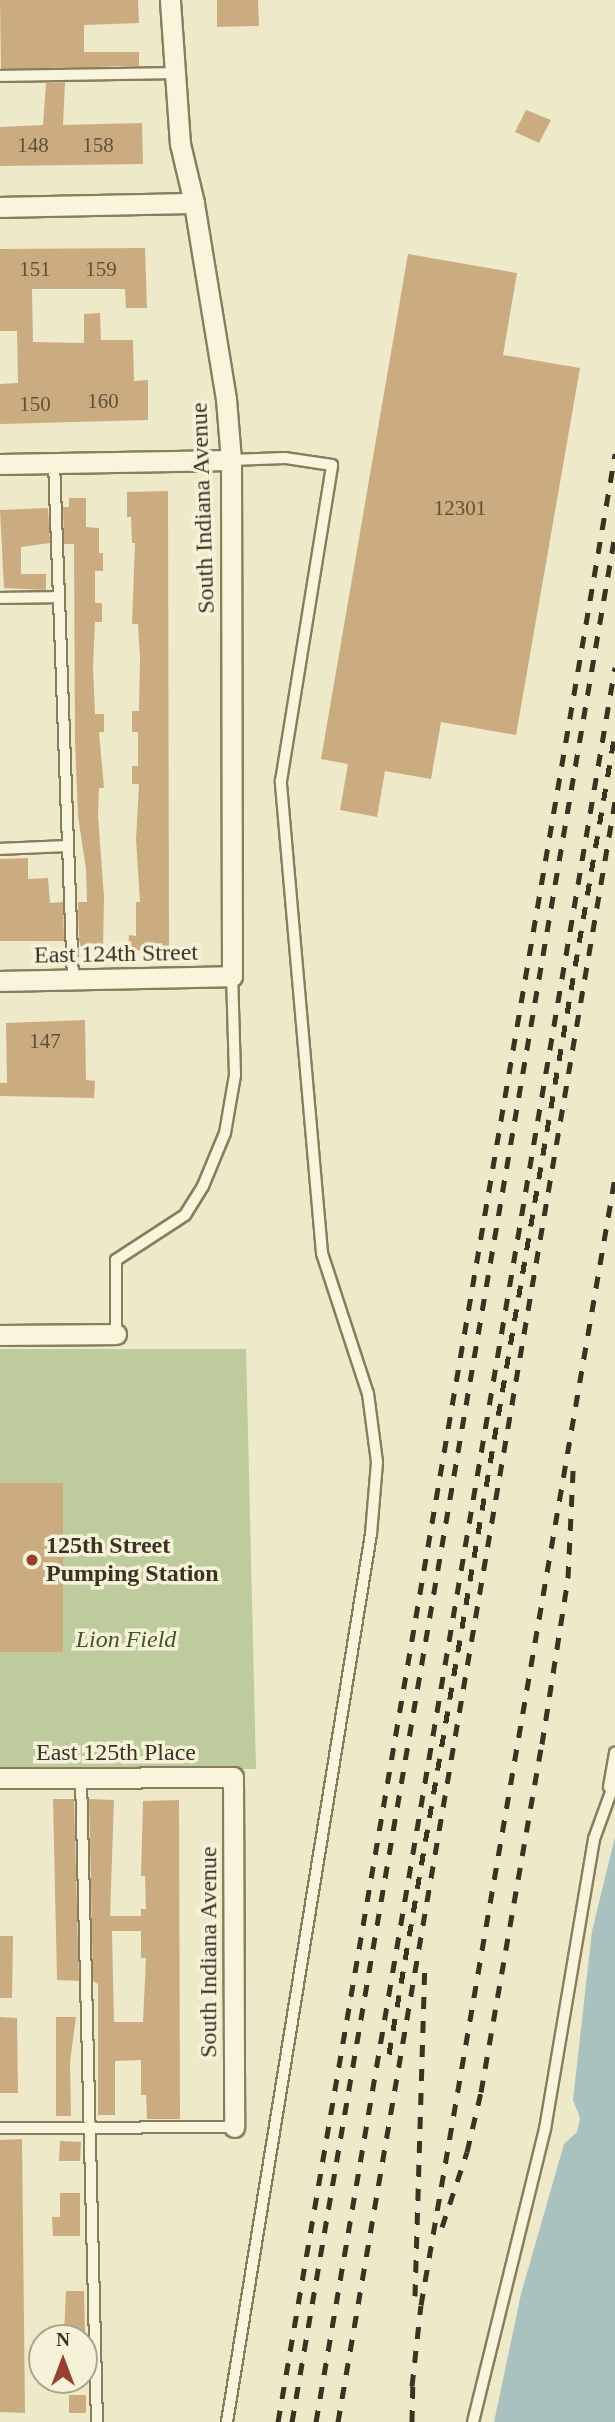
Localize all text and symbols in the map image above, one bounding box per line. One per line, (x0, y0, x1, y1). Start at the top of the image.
house number: 148 (17, 132, 49, 158)
house number: 158 (82, 132, 114, 158)
house number: 151 (19, 256, 51, 282)
house number: 159 (85, 256, 117, 282)
house number: 160 (87, 388, 119, 414)
house number: 150 (19, 391, 51, 417)
street label: South Indiana Avenue (185, 401, 221, 615)
house number: 12301 (434, 495, 486, 521)
street label: East 124th Street (34, 938, 198, 970)
house number: 147 (29, 1028, 61, 1054)
place label: 125th Street Pumping Station (46, 1532, 219, 1588)
marker: 125th Street Pumping Station (24, 1552, 40, 1568)
park label: Lion Field (76, 1626, 176, 1654)
street label: East 125th Place (36, 1739, 196, 1767)
street label: South Indiana Avenue (195, 1846, 223, 2058)
north arrow (28, 2324, 98, 2394)
text: N (56, 2329, 70, 2350)

